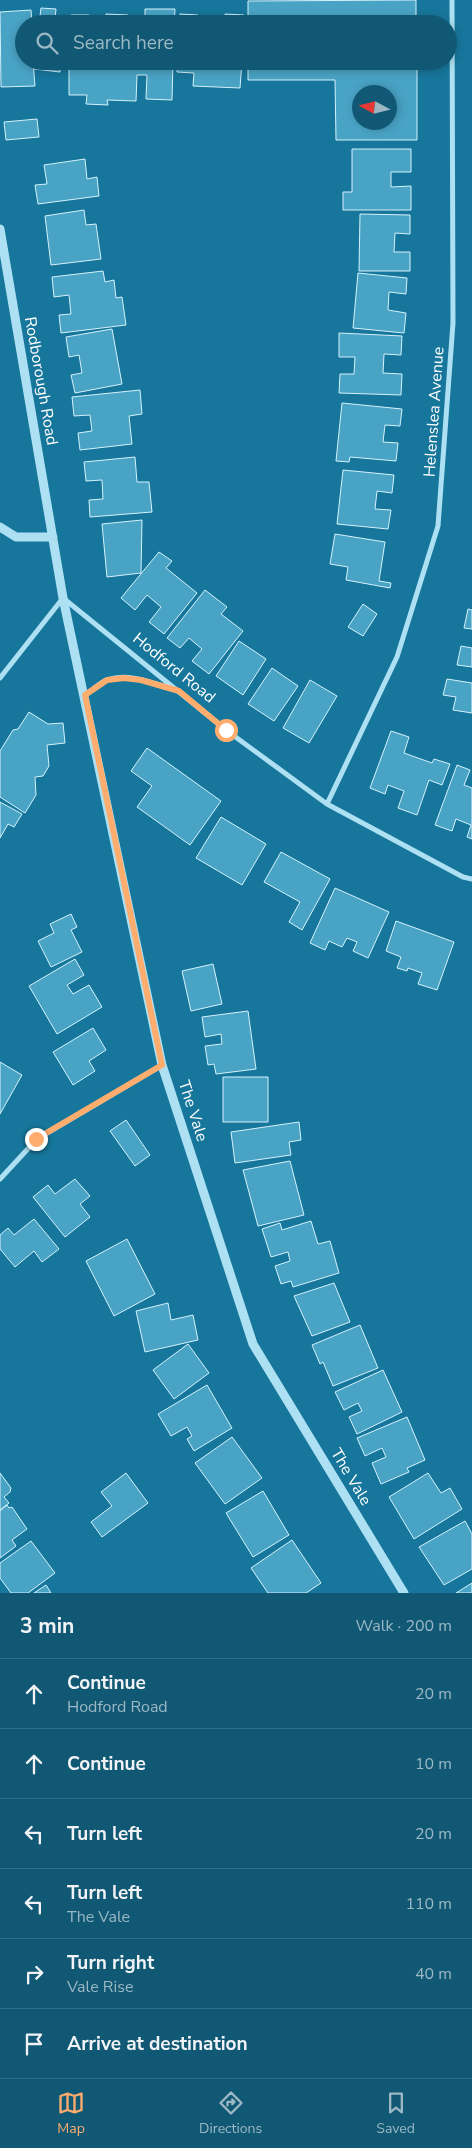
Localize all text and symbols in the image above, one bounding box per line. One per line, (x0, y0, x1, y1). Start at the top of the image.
search box (15, 15, 457, 70)
icon: search (33, 29, 61, 57)
text: Search here (73, 30, 174, 56)
north arrow (352, 85, 397, 130)
street label: Rodborough Road (19, 315, 63, 447)
street label: Helenslea Avenue (418, 346, 450, 478)
street label: Hodford Road (128, 628, 220, 708)
route start (215, 719, 238, 742)
street label: The Vale (173, 1078, 213, 1144)
route end (25, 1128, 48, 1151)
street label: The Vale (325, 1444, 377, 1510)
text: 3 min (20, 1612, 74, 1640)
text: Walk · 200 m (356, 1615, 452, 1637)
text: Continue (67, 1670, 146, 1696)
icon: ahead (20, 1680, 48, 1708)
text: 20 m (415, 1683, 452, 1705)
text: Hodford Road (67, 1696, 168, 1718)
icon: ahead (20, 1750, 48, 1778)
text: Continue (67, 1751, 146, 1777)
text: 10 m (415, 1753, 452, 1775)
icon: left (20, 1820, 48, 1848)
text: Turn left (67, 1821, 142, 1847)
text: 20 m (415, 1823, 452, 1845)
text: Turn left (67, 1880, 142, 1906)
icon: left (20, 1890, 48, 1918)
text: 110 m (405, 1893, 452, 1915)
text: The Vale (67, 1906, 130, 1928)
text: Turn right (67, 1950, 154, 1976)
icon: right (20, 1960, 48, 1988)
text: 40 m (415, 1963, 452, 1985)
text: Vale Rise (67, 1976, 134, 1998)
icon: arrive (20, 2030, 48, 2058)
text: Arrive at destination (67, 2031, 248, 2057)
tab: Map (57, 2089, 85, 2138)
tab: Directions (199, 2089, 262, 2138)
tab: Saved (376, 2089, 415, 2138)

